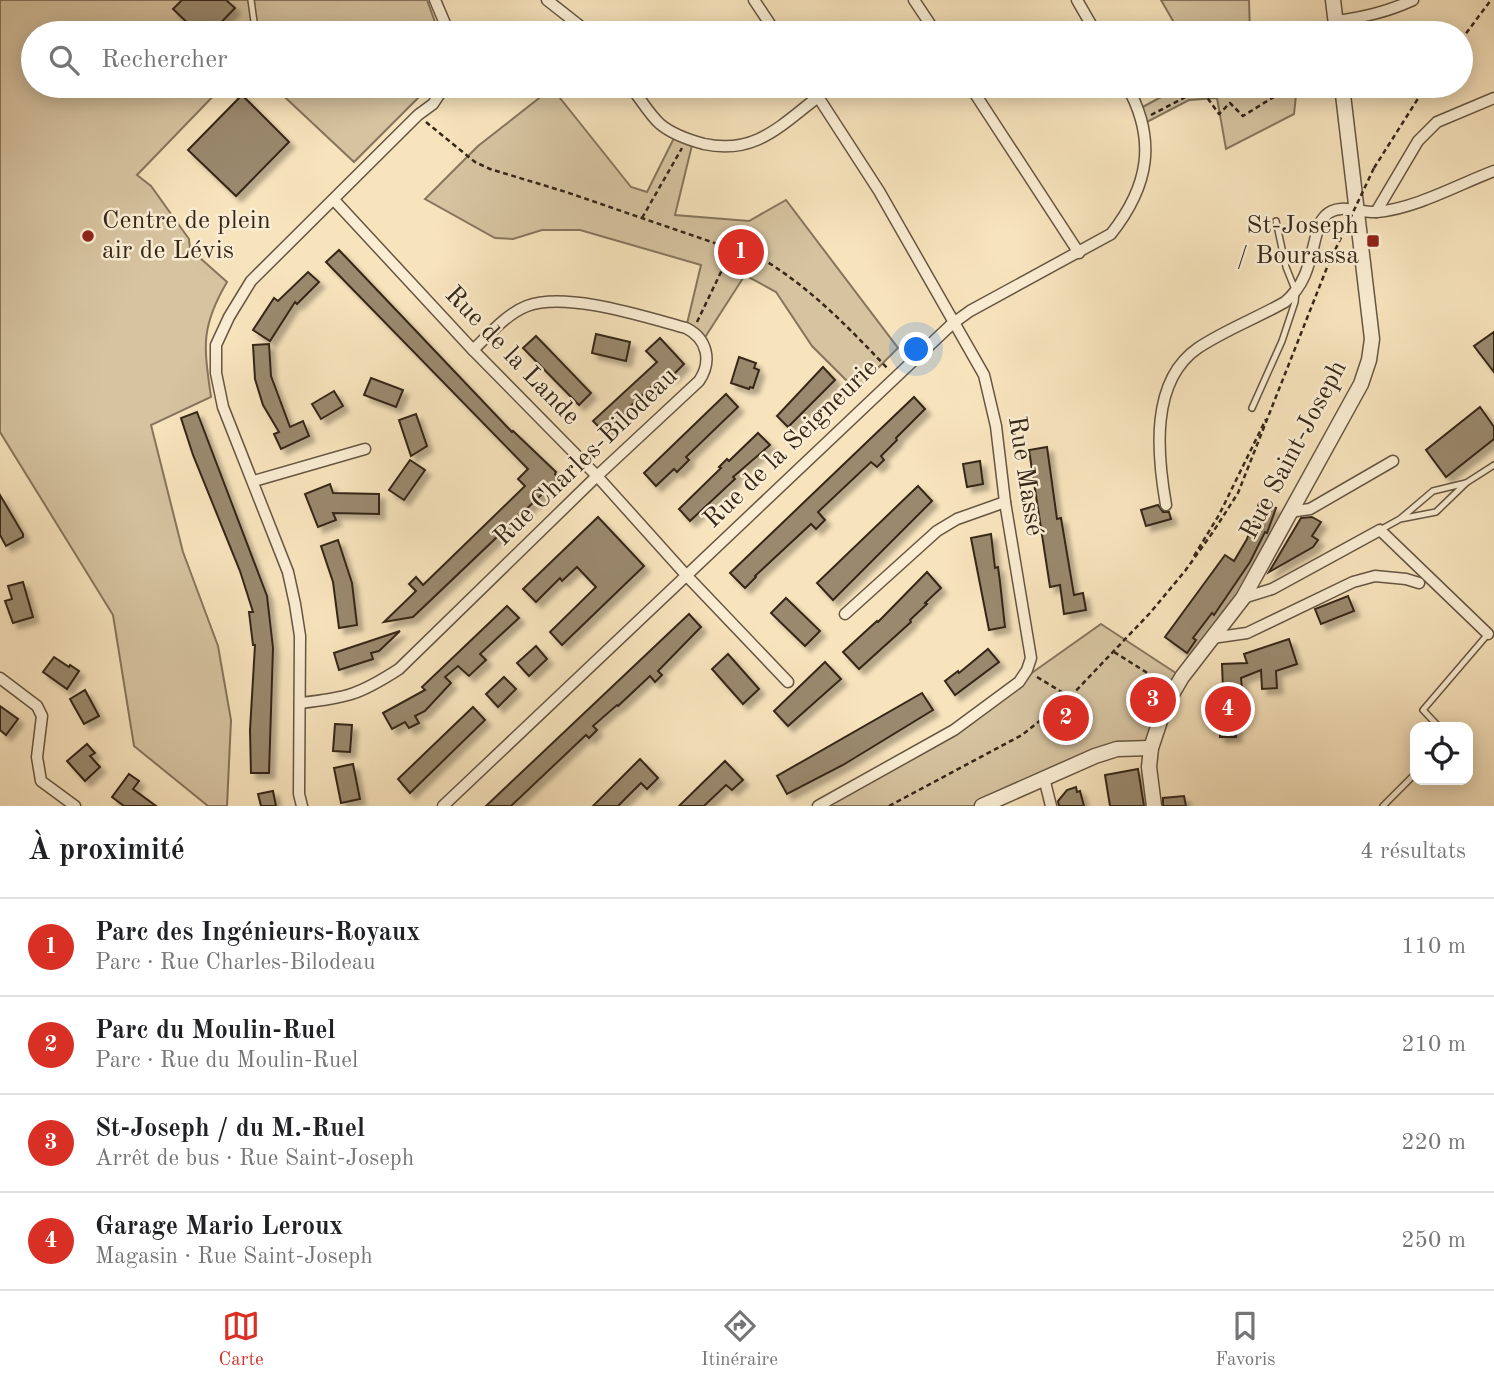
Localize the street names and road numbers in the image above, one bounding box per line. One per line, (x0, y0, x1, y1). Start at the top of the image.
street label: Rue de la Lande (440, 282, 584, 430)
street label: Rue de la Seigneurie (699, 355, 883, 533)
street label: Rue Saint-Joseph (1236, 356, 1352, 544)
street label: Rue Charles-Bilodeau (489, 363, 683, 551)
street label: Rue Massé (1003, 414, 1047, 538)

